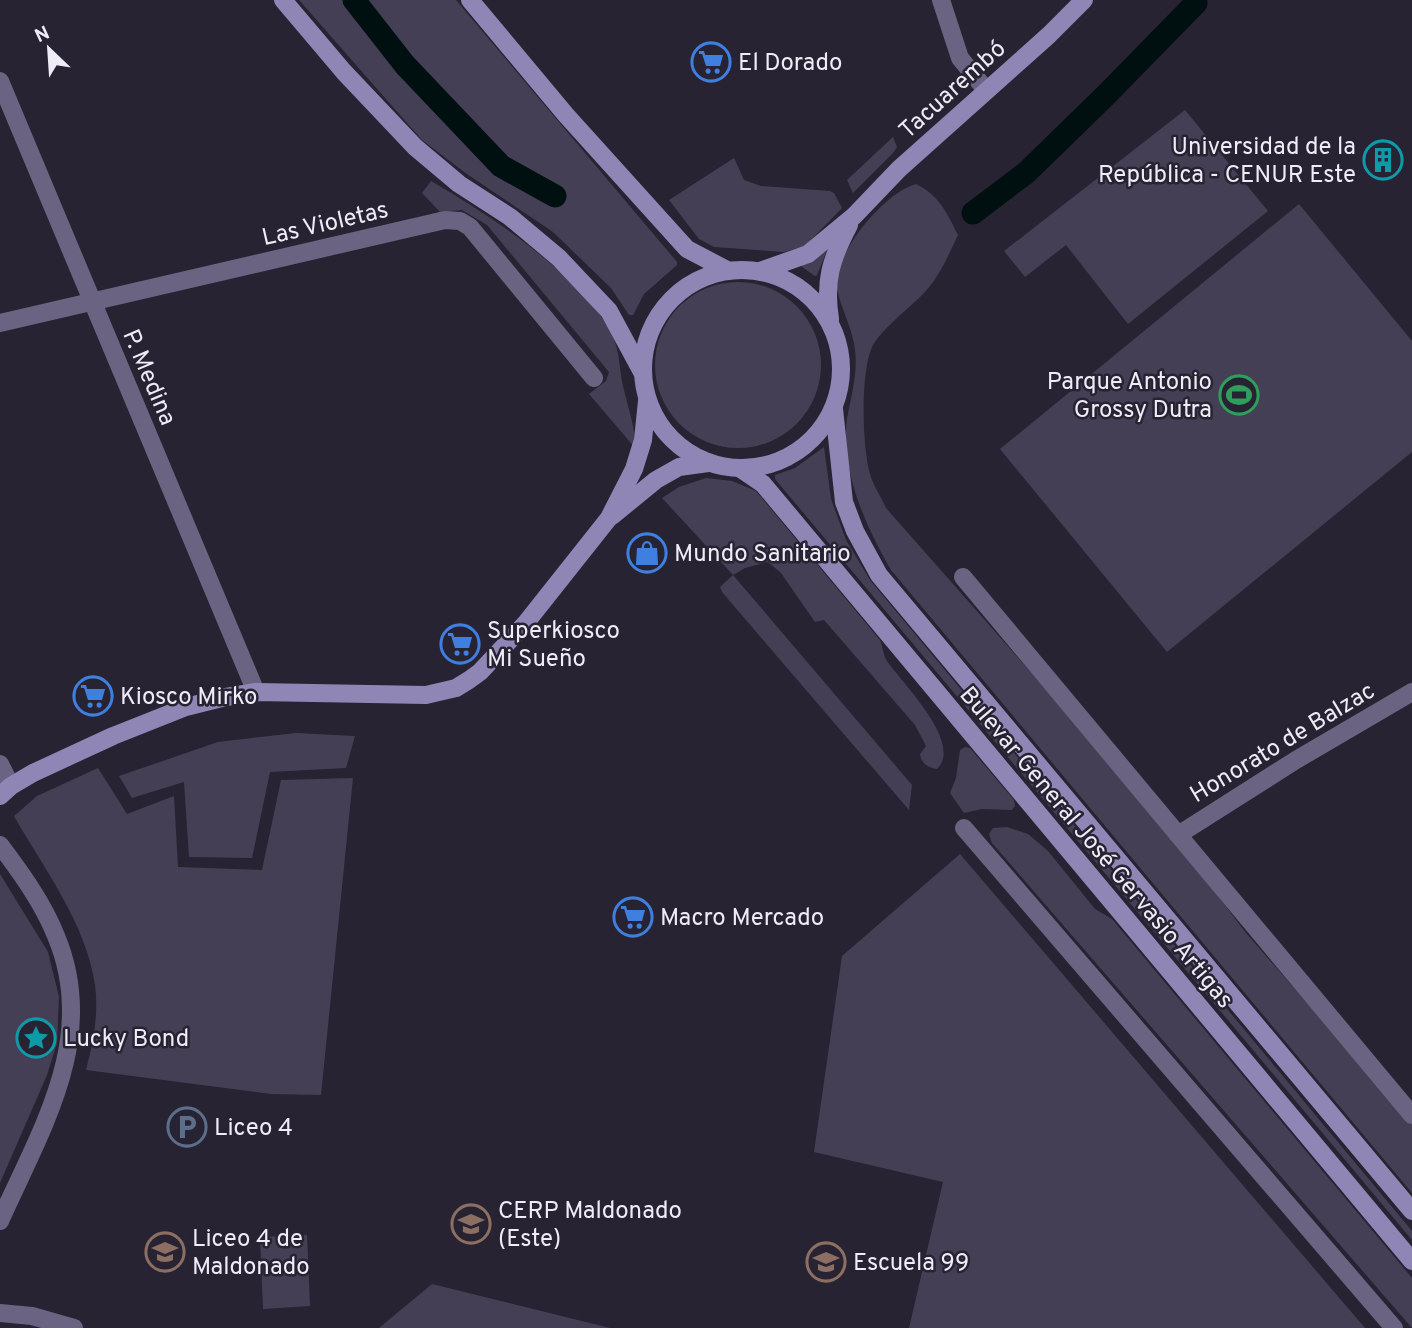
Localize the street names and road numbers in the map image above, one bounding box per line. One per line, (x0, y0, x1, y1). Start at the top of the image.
street label: Tacuarembó (894, 35, 1013, 146)
street label: Las Violetas (259, 196, 392, 254)
street label: P. Medina (115, 325, 182, 430)
street label: Honorato de Balzac (1185, 677, 1381, 811)
street label: Bulevar General José Gervasio Artigas (952, 681, 1239, 1015)

